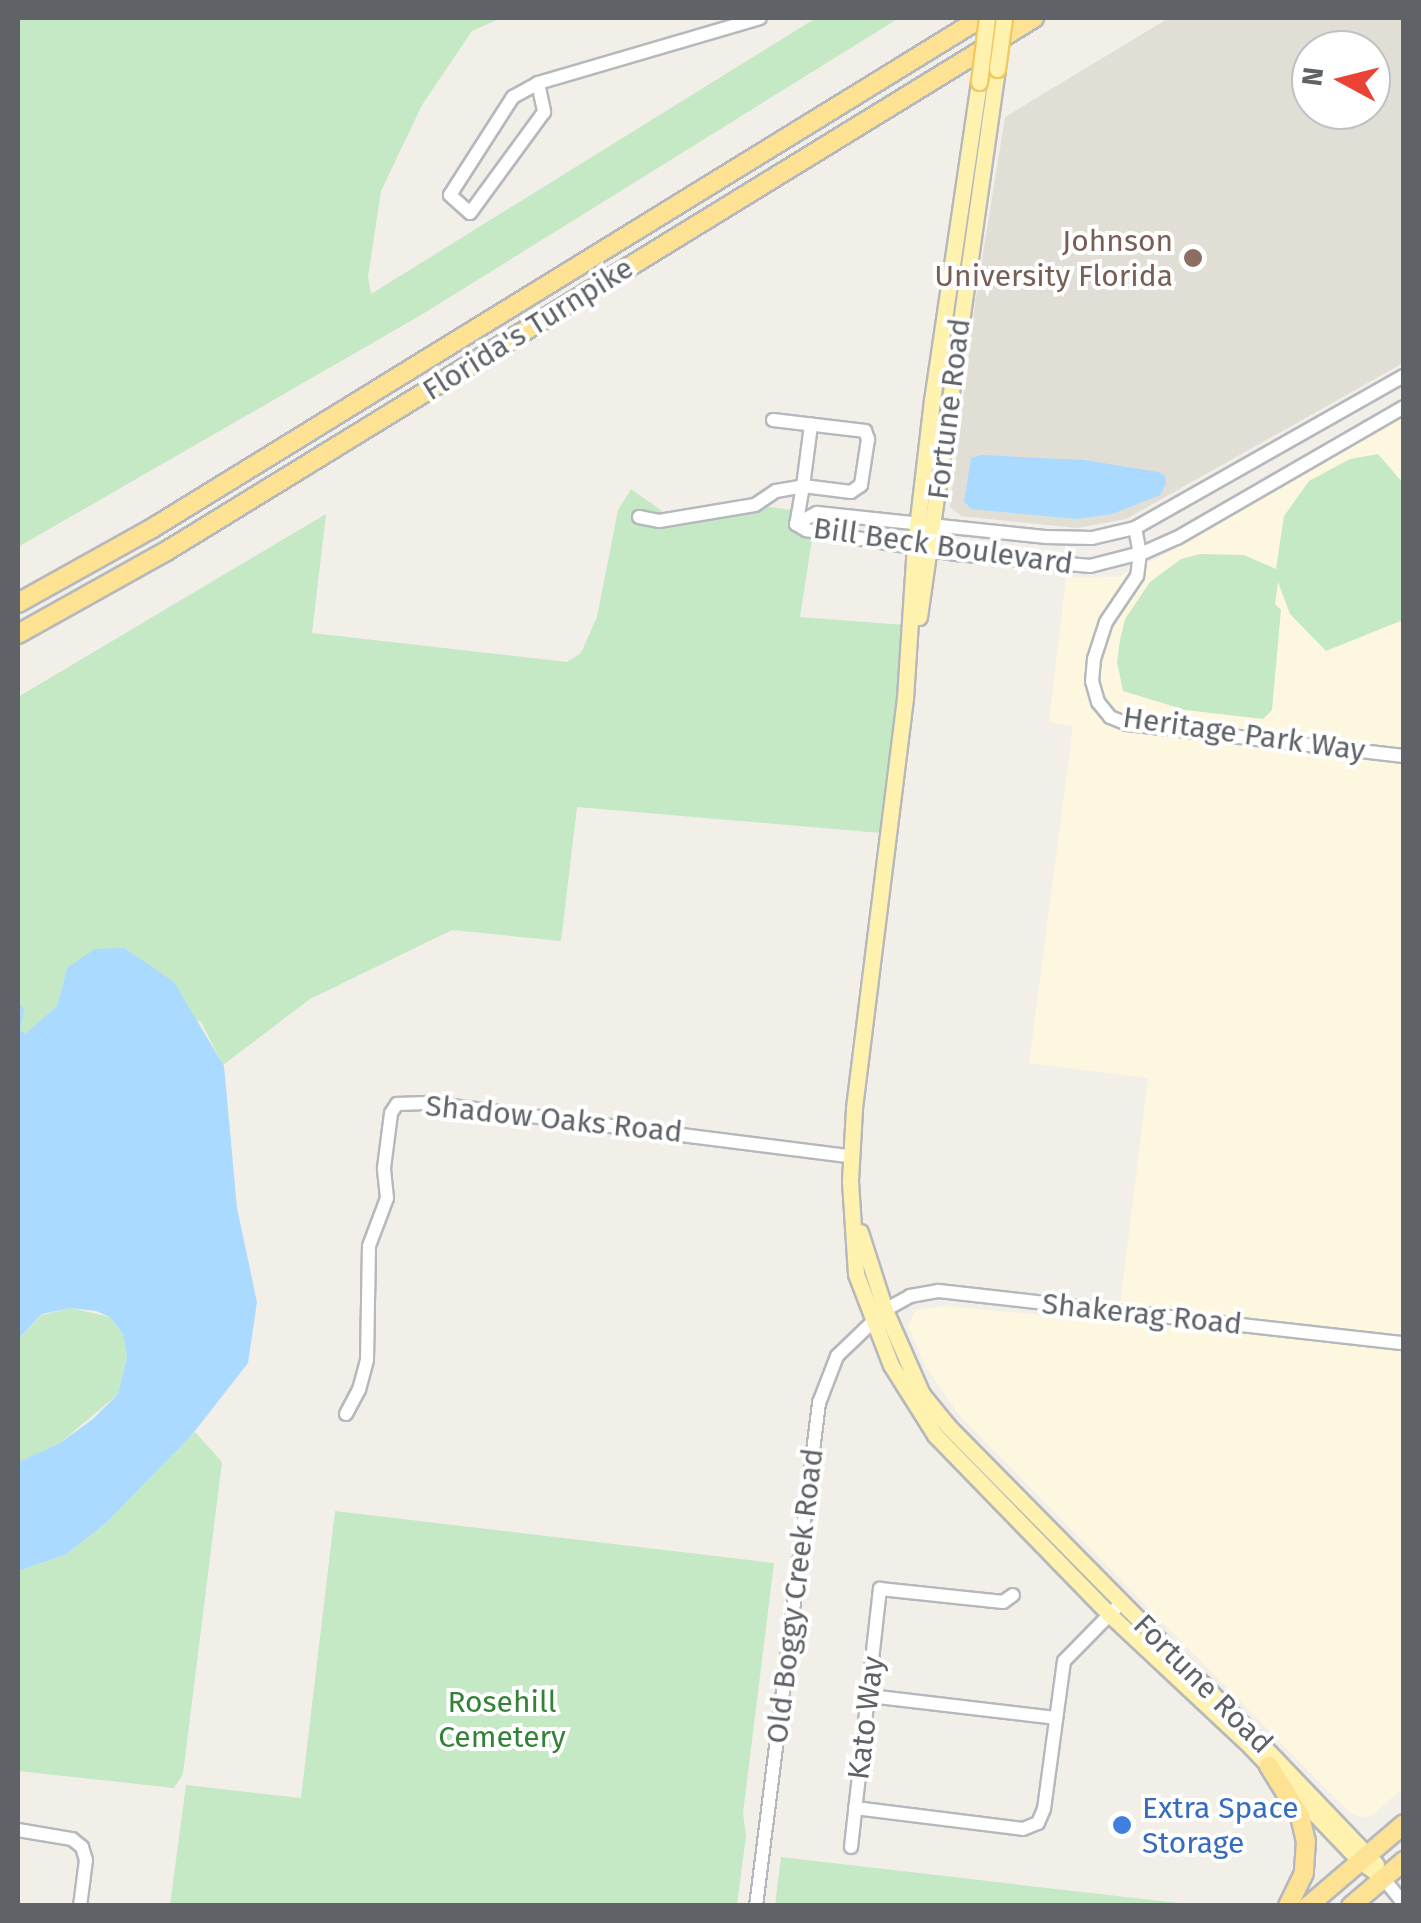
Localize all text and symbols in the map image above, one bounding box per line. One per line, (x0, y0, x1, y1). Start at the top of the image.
north arrow (1291, 30, 1391, 130)
text: N (1295, 65, 1330, 88)
place label: Johnson University Florida (934, 223, 1173, 294)
marker: Johnson University Florida (1182, 247, 1204, 269)
street label: Florida's Turnpike (416, 250, 640, 408)
street label: Fortune Road (920, 316, 978, 502)
street label: Bill Beck Boulevard (811, 510, 1075, 582)
street label: Heritage Park Way (1121, 699, 1367, 769)
street label: Shadow Oaks Road (424, 1088, 684, 1150)
street label: Shakerag Road (1040, 1286, 1244, 1342)
street label: Old Boggy Creek Road (759, 1446, 831, 1746)
street label: Fortune Road (1126, 1607, 1280, 1761)
street label: Kato Way (841, 1654, 891, 1782)
park label: Rosehill Cemetery (438, 1684, 566, 1754)
place label: Extra Space Storage (1142, 1790, 1299, 1860)
marker: Extra Space Storage (1111, 1814, 1133, 1836)

